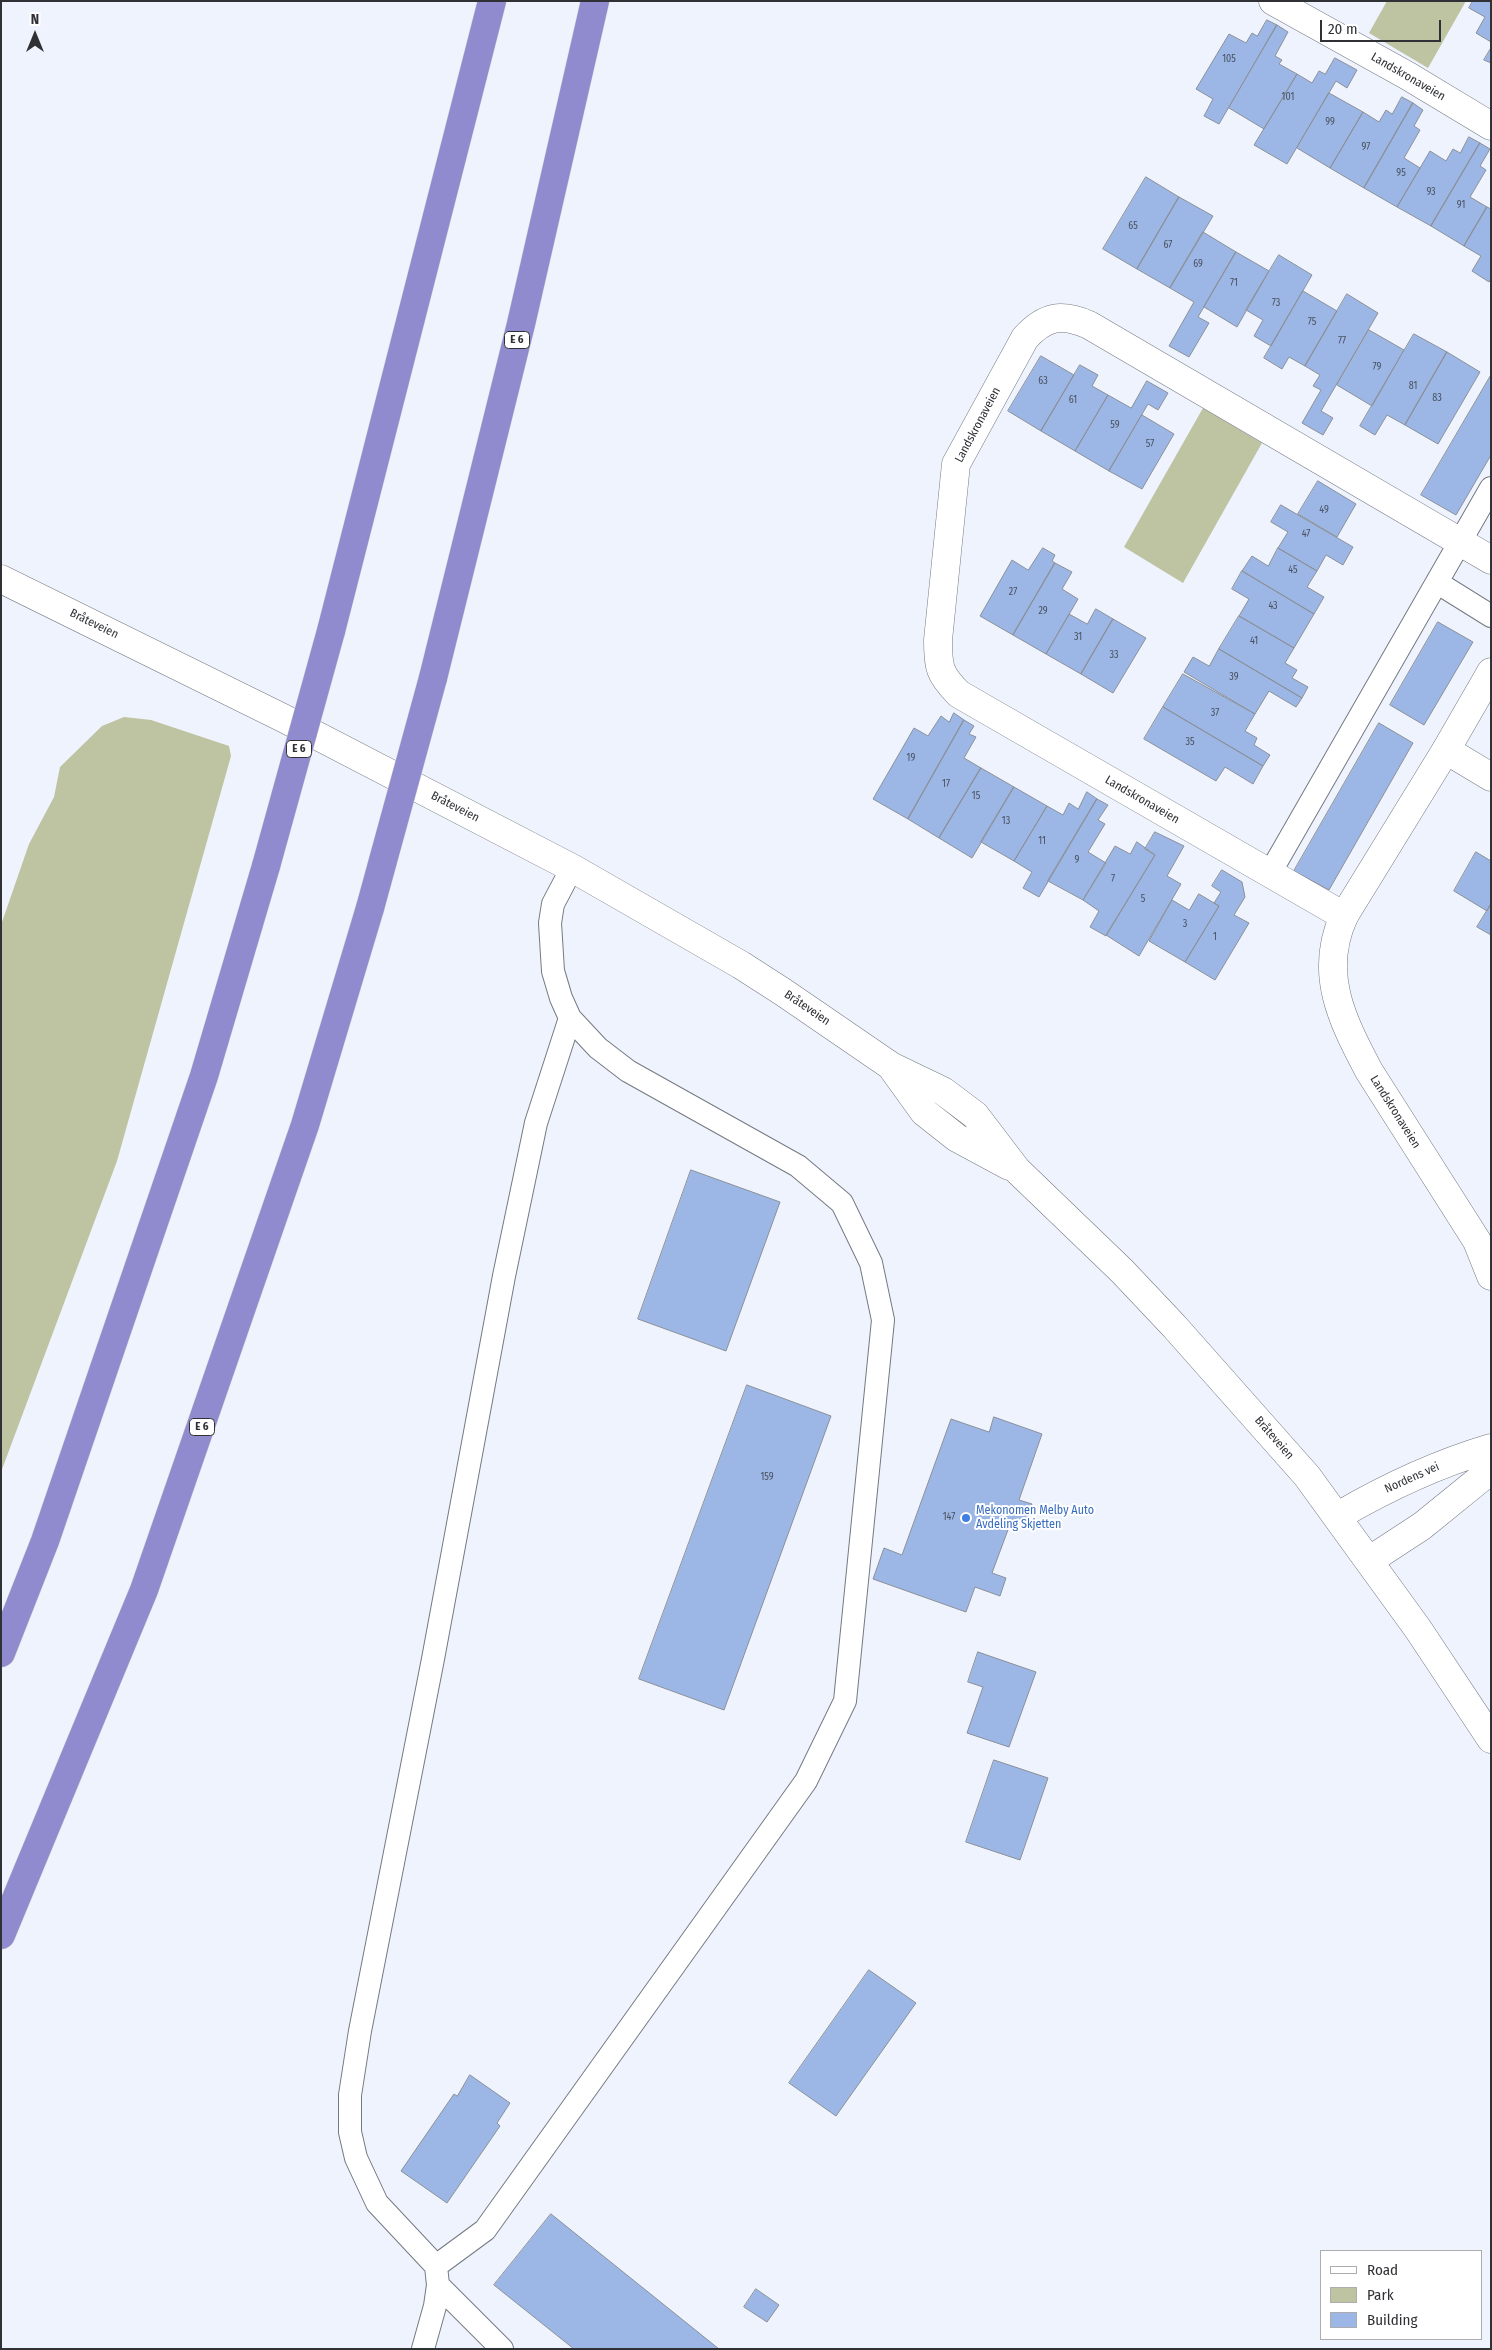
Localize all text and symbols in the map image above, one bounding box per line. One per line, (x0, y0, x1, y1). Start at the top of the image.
north arrow (10, 10, 60, 60)
scale bar (1322, 10, 1443, 42)
text: N (31, 11, 39, 28)
text: 20 m (1328, 20, 1358, 38)
street label: Landskronaveien (1368, 50, 1448, 104)
house number: 105 (1222, 53, 1236, 65)
house number: 101 (1282, 91, 1294, 103)
house number: 99 (1325, 116, 1335, 128)
house number: 97 (1362, 141, 1370, 153)
house number: 95 (1396, 167, 1406, 179)
house number: 93 (1426, 186, 1436, 198)
house number: 91 (1457, 199, 1465, 211)
house number: 65 (1128, 220, 1138, 232)
house number: 67 (1164, 239, 1172, 251)
house number: 69 (1193, 258, 1203, 270)
house number: 71 (1230, 277, 1238, 289)
house number: 73 (1272, 297, 1280, 309)
house number: 75 (1308, 316, 1316, 328)
road number: E 6 (504, 332, 530, 348)
house number: 77 (1338, 335, 1346, 347)
house number: 79 (1373, 361, 1381, 373)
house number: 63 (1038, 375, 1048, 387)
house number: 81 (1409, 380, 1417, 392)
street label: Landskronaveien (952, 385, 1004, 465)
house number: 83 (1432, 392, 1442, 404)
house number: 61 (1069, 394, 1077, 406)
house number: 59 (1110, 419, 1120, 431)
house number: 57 (1146, 438, 1154, 450)
house number: 49 (1319, 504, 1329, 516)
house number: 47 (1302, 528, 1310, 540)
house number: 45 (1288, 564, 1298, 576)
house number: 27 (1009, 586, 1017, 598)
house number: 43 (1268, 600, 1278, 612)
house number: 29 (1038, 605, 1048, 617)
street label: Bråteveien (67, 606, 121, 642)
house number: 31 (1074, 631, 1082, 643)
house number: 41 (1250, 635, 1258, 647)
house number: 33 (1109, 649, 1119, 661)
house number: 39 (1229, 671, 1239, 683)
house number: 37 (1211, 707, 1219, 719)
house number: 35 (1185, 736, 1195, 748)
road number: E 6 (286, 741, 312, 758)
house number: 19 (907, 752, 915, 764)
street label: Landskronaveien (1102, 773, 1182, 827)
house number: 17 (942, 778, 950, 790)
street label: Bråteveien (428, 789, 482, 825)
house number: 15 (972, 790, 980, 802)
house number: 13 (1002, 815, 1010, 827)
house number: 11 (1038, 835, 1046, 847)
house number: 9 (1075, 854, 1079, 866)
house number: 7 (1111, 873, 1115, 885)
house number: 5 (1141, 893, 1145, 905)
house number: 3 (1183, 918, 1187, 930)
house number: 1 (1213, 931, 1217, 943)
street label: Bråteveien (781, 987, 833, 1029)
street label: Landskronaveien (1367, 1073, 1423, 1151)
street label: Bråteveien (1251, 1414, 1297, 1462)
road number: E 6 (190, 1418, 214, 1435)
street label: Nordens vei (1382, 1460, 1442, 1496)
house number: 159 (760, 1471, 774, 1483)
place label: Mekonomen Melby Auto Avdeling Skjetten (976, 1504, 1094, 1532)
house number: 147 (943, 1511, 955, 1523)
marker: Mekonomen Melby Auto Avdeling Skjetten (960, 1512, 972, 1524)
legend (1320, 2250, 1482, 2340)
text: Road (1367, 2261, 1398, 2279)
text: Park (1367, 2286, 1394, 2304)
text: Building (1367, 2311, 1418, 2329)

